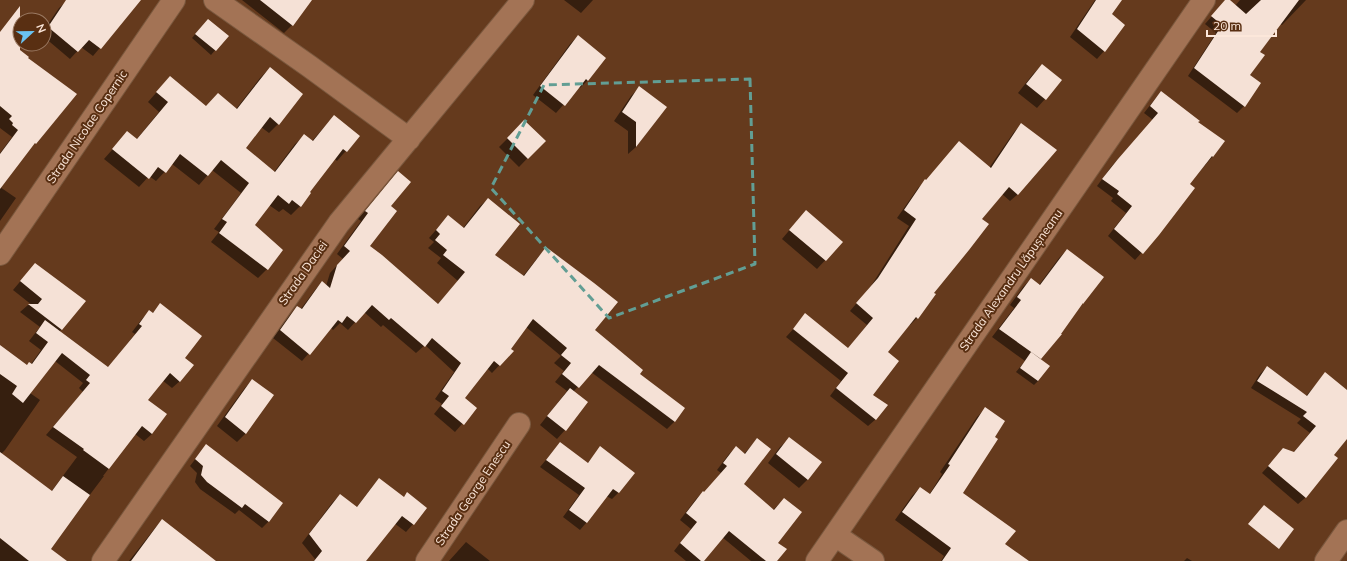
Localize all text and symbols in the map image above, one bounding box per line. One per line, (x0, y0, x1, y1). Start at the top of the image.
north arrow (12, 12, 52, 52)
scale bar (1207, 12, 1276, 38)
text: 20 m (1213, 18, 1241, 33)
text: N (33, 22, 49, 35)
street label: Strada Nicolae Copernic (43, 67, 130, 186)
street label: Strada Alexandru Lăpușneanu (956, 206, 1066, 354)
street label: Strada Daciei (275, 238, 330, 308)
street label: Strada George Enescu (432, 437, 513, 548)

